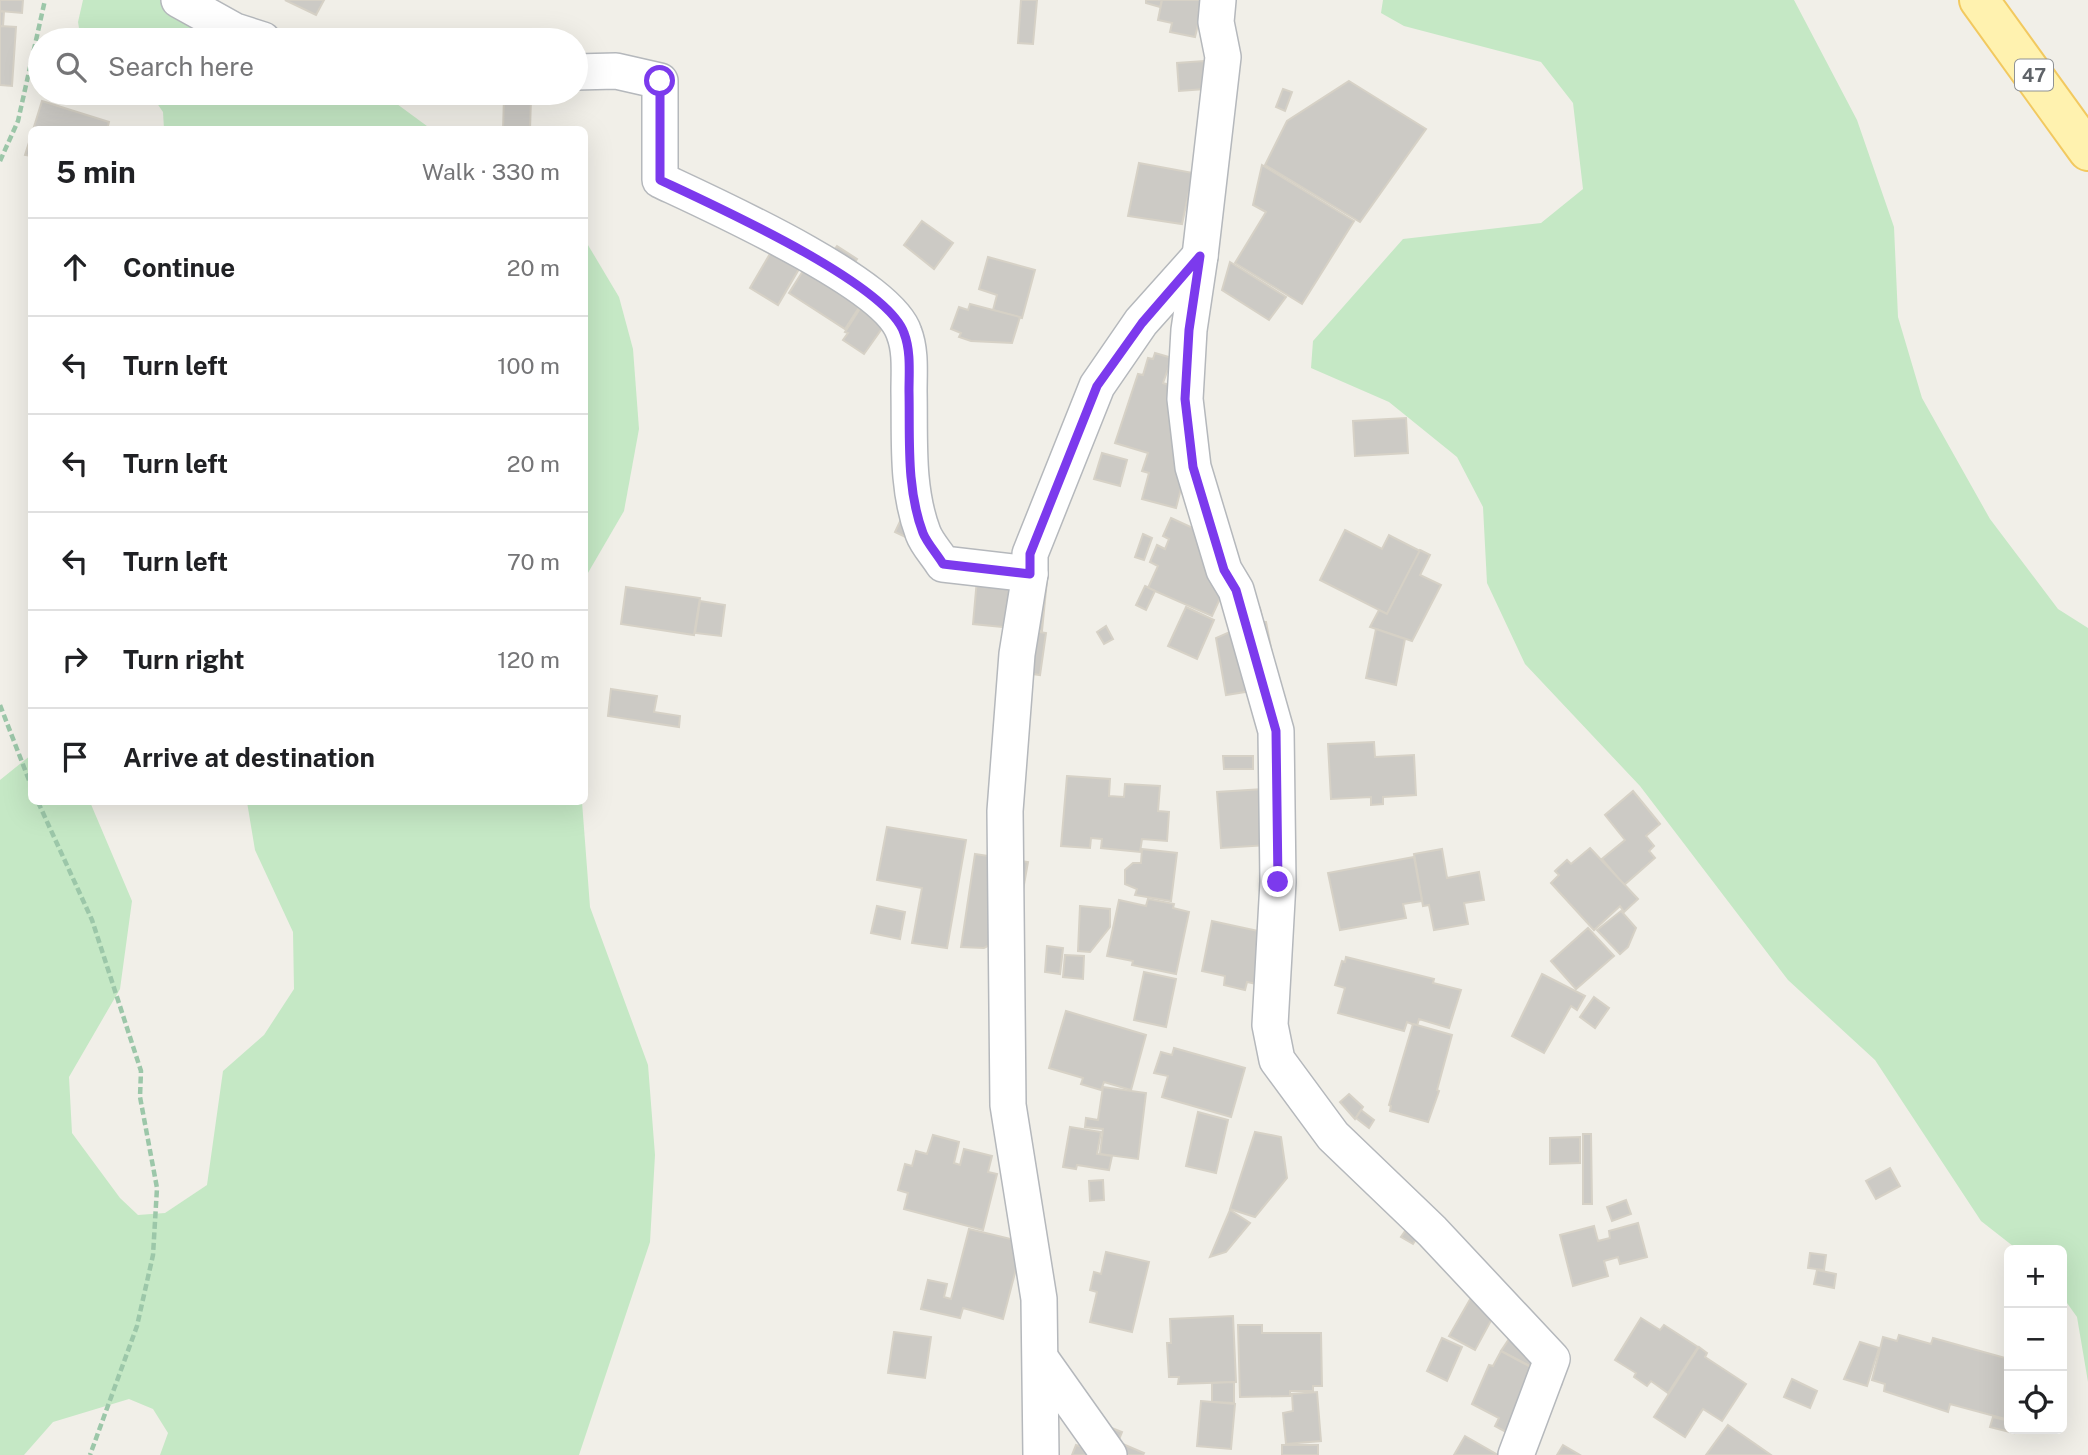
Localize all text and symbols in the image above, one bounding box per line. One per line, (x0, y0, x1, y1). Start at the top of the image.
search box (28, 28, 588, 105)
icon: search (52, 48, 90, 86)
text: Search here (108, 51, 254, 82)
road number: 47 (2015, 60, 2053, 90)
route start (644, 65, 675, 96)
text: 5 min (56, 154, 136, 190)
text: Walk · 330 m (422, 158, 560, 185)
icon: ahead (56, 248, 94, 286)
text: Continue (123, 252, 235, 283)
text: 20 m (507, 254, 560, 281)
icon: left (56, 346, 94, 384)
text: Turn left (123, 350, 228, 381)
text: 100 m (497, 352, 560, 379)
icon: left (56, 444, 94, 482)
text: Turn left (123, 448, 228, 479)
text: 20 m (507, 450, 560, 477)
icon: left (56, 542, 94, 580)
text: Turn left (123, 546, 228, 577)
text: 70 m (507, 548, 560, 575)
icon: right (56, 640, 94, 678)
text: Turn right (123, 644, 245, 675)
text: 120 m (497, 646, 560, 673)
icon: arrive (56, 738, 94, 776)
text: Arrive at destination (123, 742, 375, 773)
route end (1262, 866, 1293, 897)
map controls (2004, 1245, 2067, 1434)
button: + (2004, 1245, 2067, 1308)
button: − (2004, 1308, 2067, 1371)
button: locate (2004, 1371, 2067, 1434)

